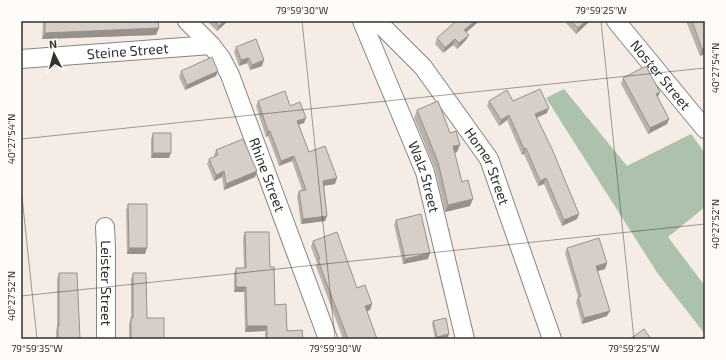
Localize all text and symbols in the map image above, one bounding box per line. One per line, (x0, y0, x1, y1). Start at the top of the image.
text: 79°59'30"W (276, 4, 329, 16)
text: 79°59'25"W (575, 4, 627, 16)
north arrow (34, 34, 74, 74)
street label: Noster Street (627, 36, 695, 113)
text: N (48, 37, 58, 50)
street label: Steine Street (86, 39, 169, 62)
text: 40°27'54"N (709, 43, 721, 93)
text: 40°27'54"N (5, 114, 17, 164)
street label: Homer Street (461, 124, 513, 207)
street label: Rhine Street (246, 135, 289, 214)
street label: Walz Street (405, 138, 443, 214)
text: 40°27'52"N (709, 199, 721, 249)
street label: Leister Street (98, 240, 115, 326)
text: 40°27'52"N (5, 271, 17, 321)
text: 79°59'35"W (11, 342, 63, 354)
text: 79°59'30"W (309, 342, 362, 354)
text: 79°59'25"W (608, 342, 660, 354)

